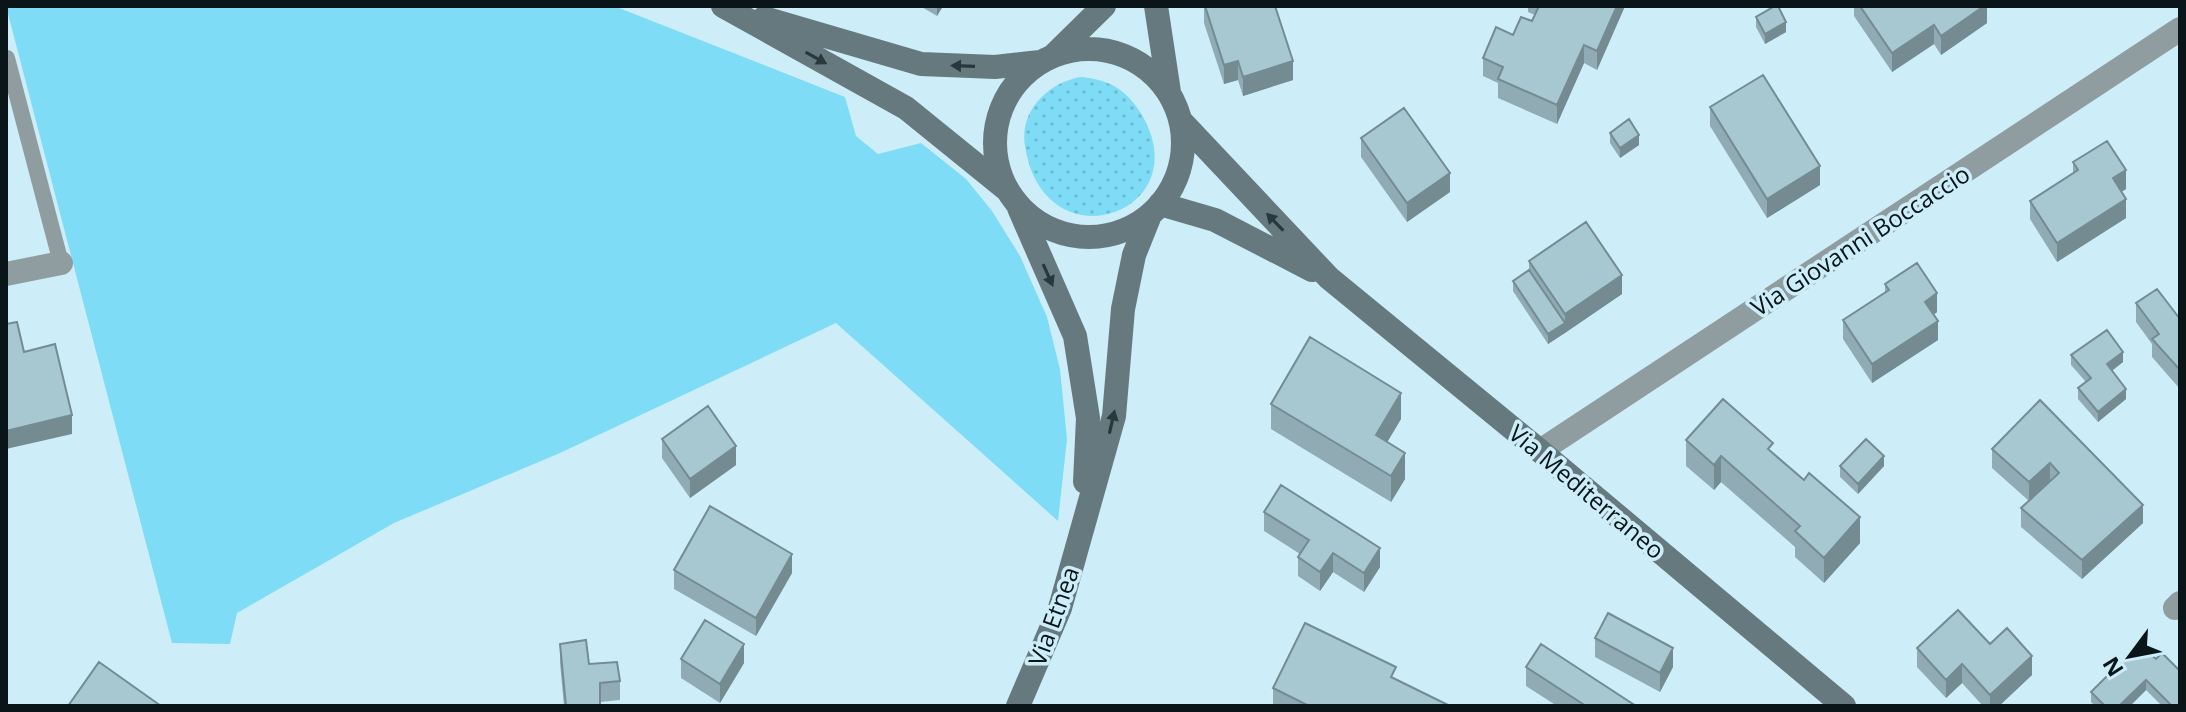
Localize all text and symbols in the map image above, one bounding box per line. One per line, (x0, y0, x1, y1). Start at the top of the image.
one-way arrow (805, 50, 827, 64)
one-way arrow (950, 59, 975, 72)
street label: Via Giovanni Boccaccio (1744, 157, 1976, 323)
one-way arrow (1266, 213, 1284, 232)
one-way arrow (1042, 263, 1055, 286)
one-way arrow (1106, 410, 1119, 435)
street label: Via Mediterraneo (1502, 416, 1672, 566)
street label: Via Etnea (1020, 562, 1086, 670)
north arrow (2090, 616, 2170, 696)
text: N (2095, 652, 2130, 683)

